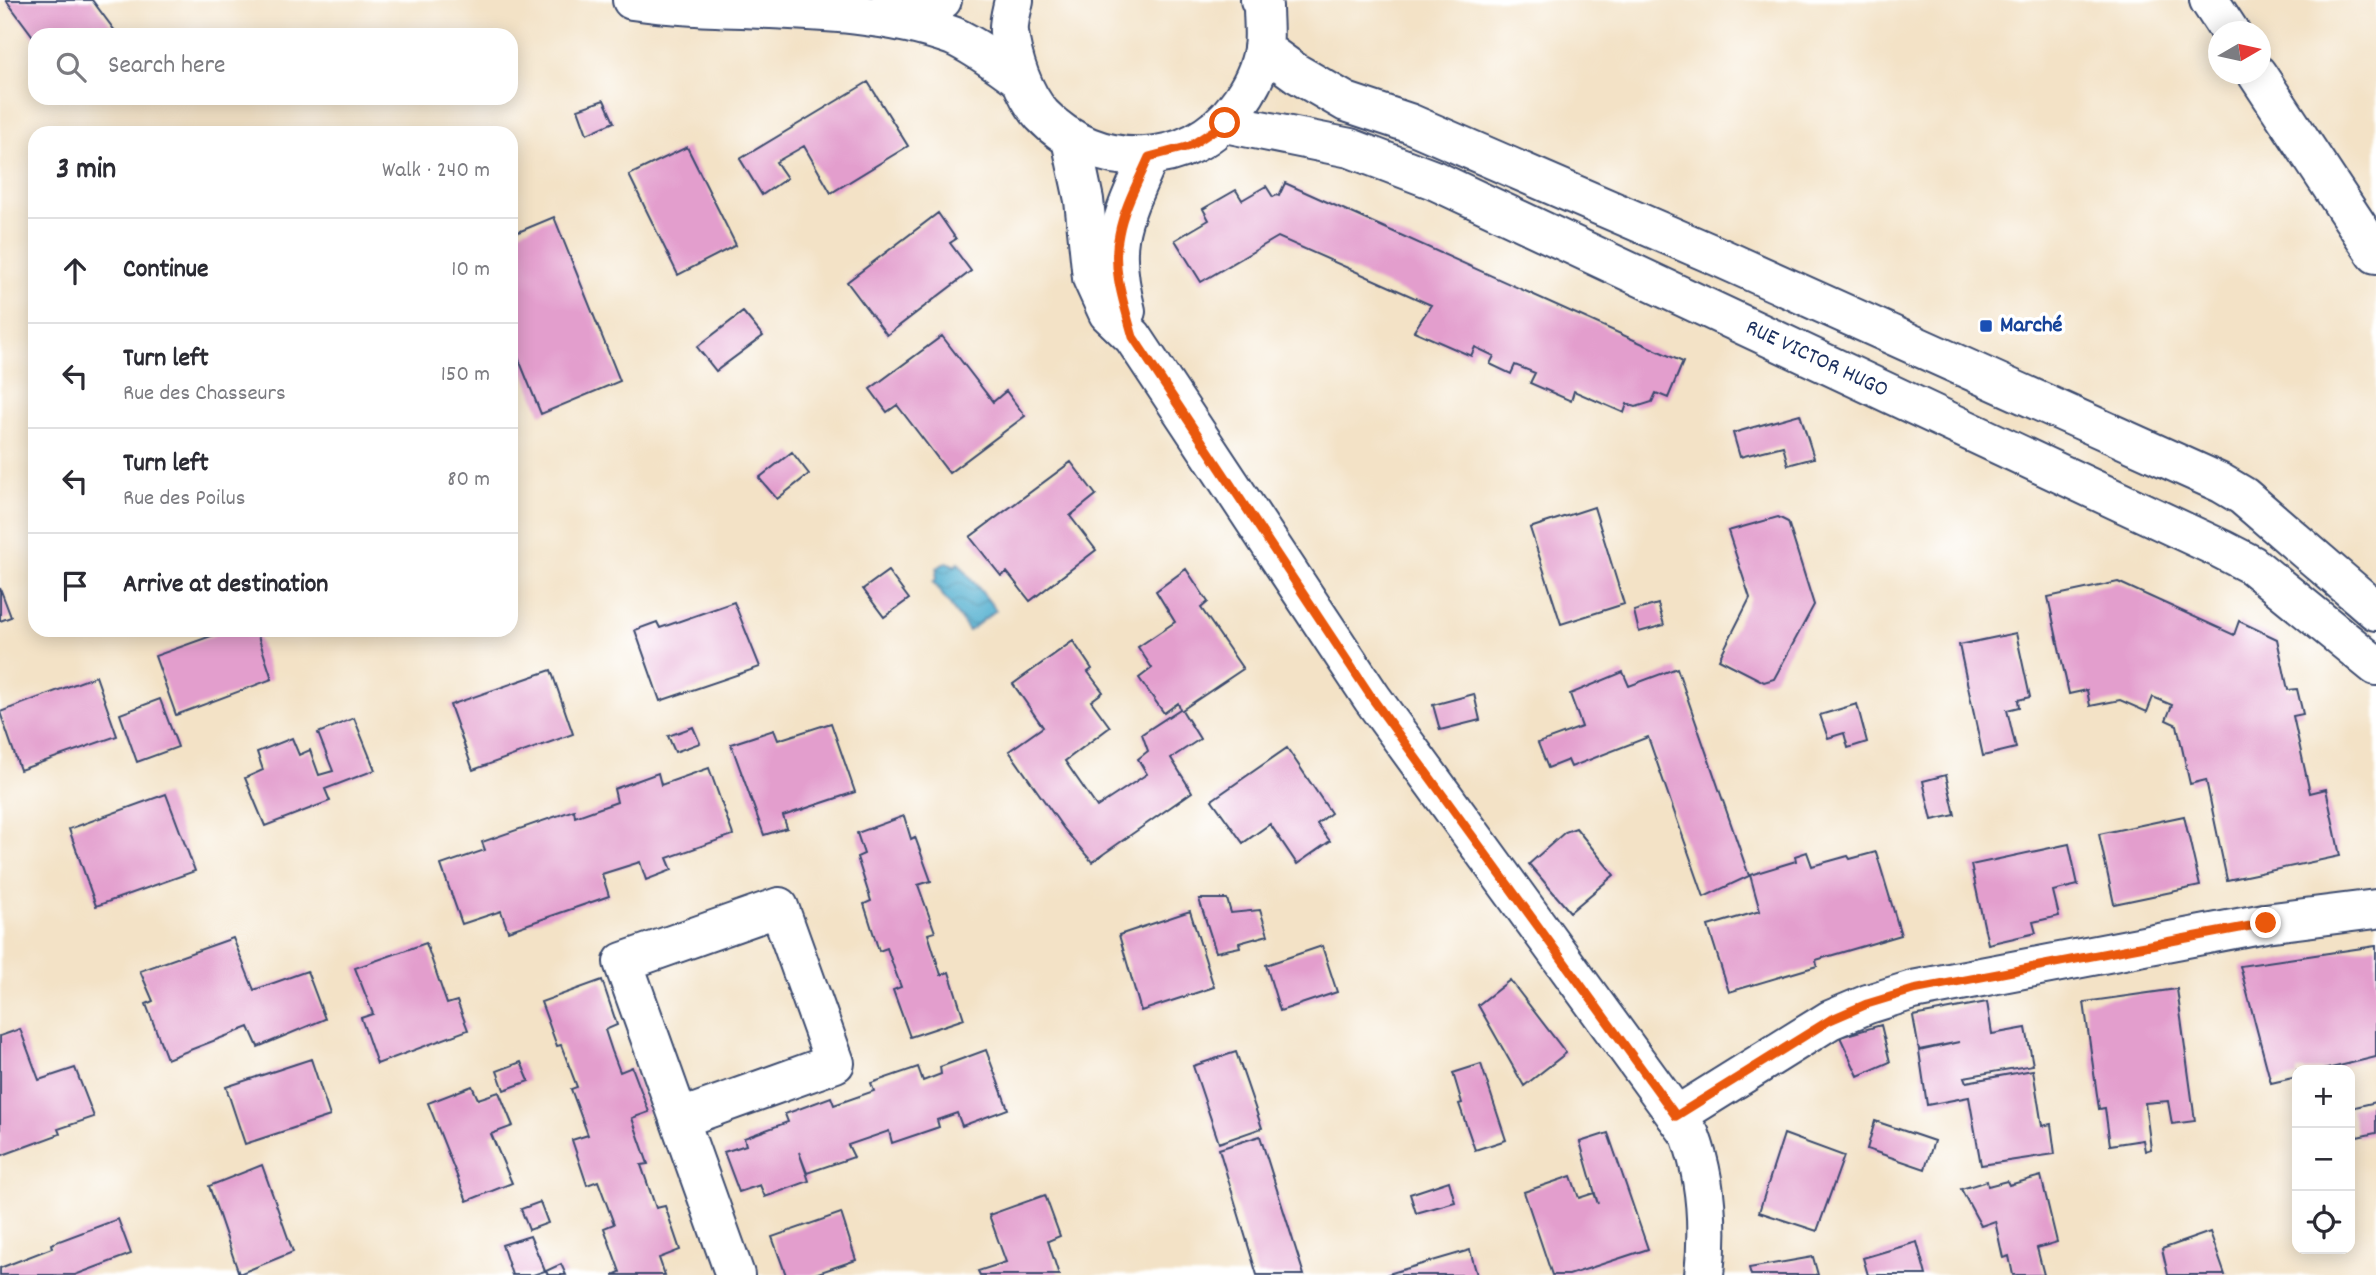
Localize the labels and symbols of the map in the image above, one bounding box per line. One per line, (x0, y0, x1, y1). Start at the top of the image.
north arrow (2208, 21, 2271, 84)
route start (1209, 107, 1240, 138)
place label: Marché (2000, 310, 2063, 343)
street label: RUE VICTOR HUGO (1740, 312, 1893, 407)
marker: Marché (1978, 318, 1994, 334)
route end (2250, 907, 2281, 938)

